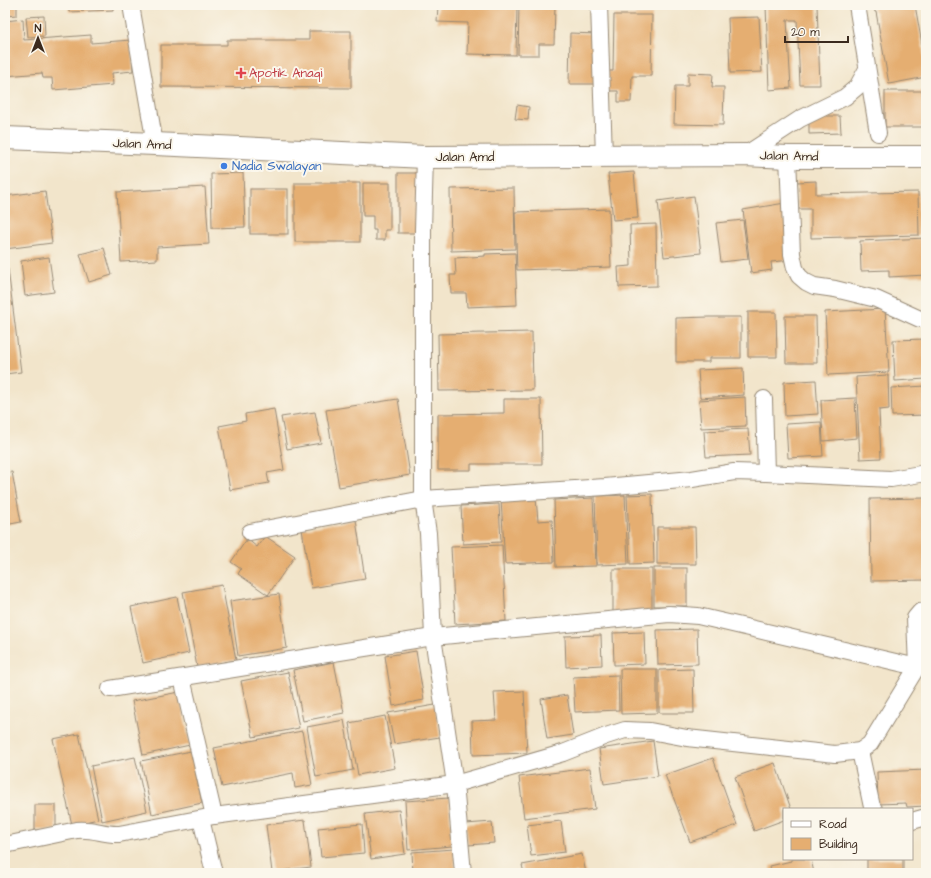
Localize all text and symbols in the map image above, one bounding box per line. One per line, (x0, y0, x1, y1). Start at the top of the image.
north arrow (18, 18, 58, 58)
scale bar (785, 18, 848, 44)
text: N (35, 21, 42, 36)
text: 20 m (791, 24, 820, 41)
place label: Apotik Anaqi (249, 64, 322, 82)
marker: Apotik Anaqi (236, 68, 246, 78)
street label: Jalan Amd (112, 134, 172, 154)
street label: Jalan Amd (759, 146, 819, 166)
street label: Jalan Amd (436, 148, 495, 166)
place label: Nadia Swalayan (232, 157, 322, 176)
marker: Nadia Swalayan (219, 161, 229, 171)
legend (783, 808, 913, 860)
text: Road (819, 816, 847, 833)
text: Building (819, 836, 857, 854)

